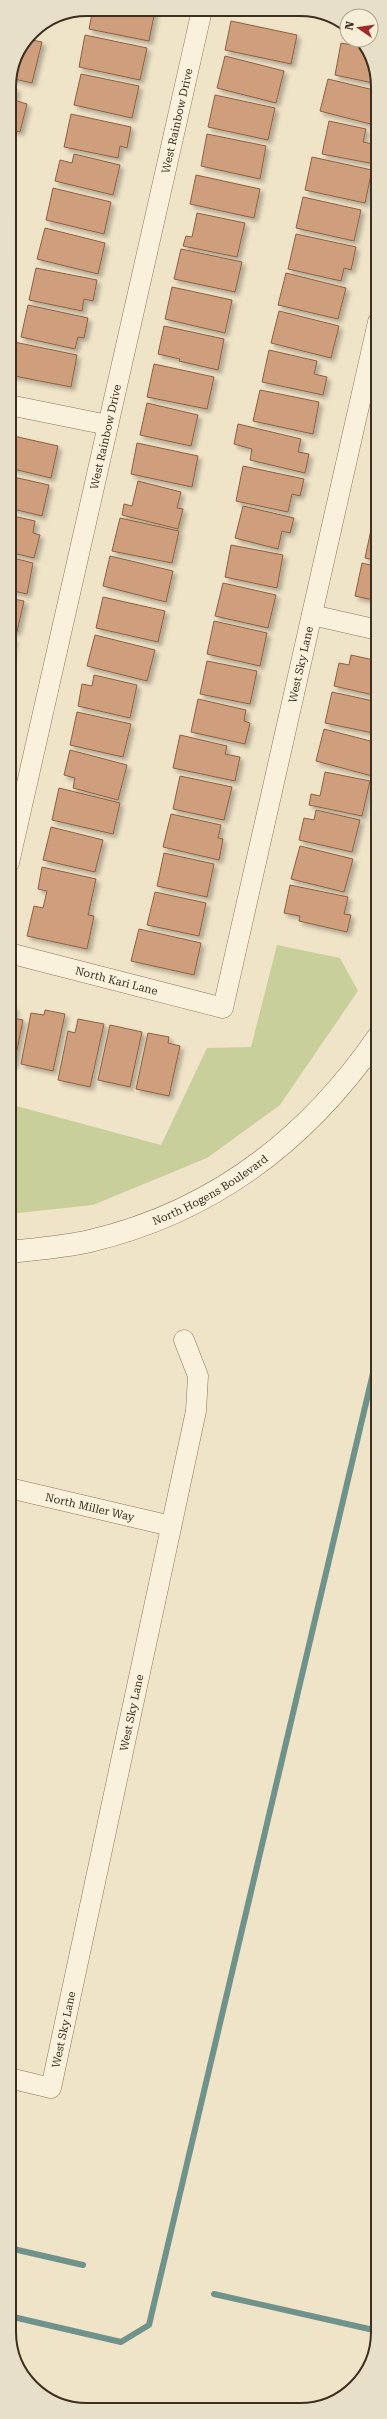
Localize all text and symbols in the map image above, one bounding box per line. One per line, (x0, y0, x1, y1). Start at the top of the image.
north arrow (339, 8, 379, 48)
text: N (342, 20, 357, 31)
street label: West Rainbow Drive (159, 67, 196, 175)
street label: West Rainbow Drive (88, 383, 124, 491)
street label: West Sky Lane (286, 625, 316, 704)
street label: North Kari Lane (74, 964, 159, 998)
street label: North Hogens Boulevard (150, 1152, 271, 1228)
street label: North Miller Way (44, 1491, 136, 1524)
street label: West Sky Lane (117, 1673, 146, 1752)
street label: West Sky Lane (49, 1990, 79, 2069)

